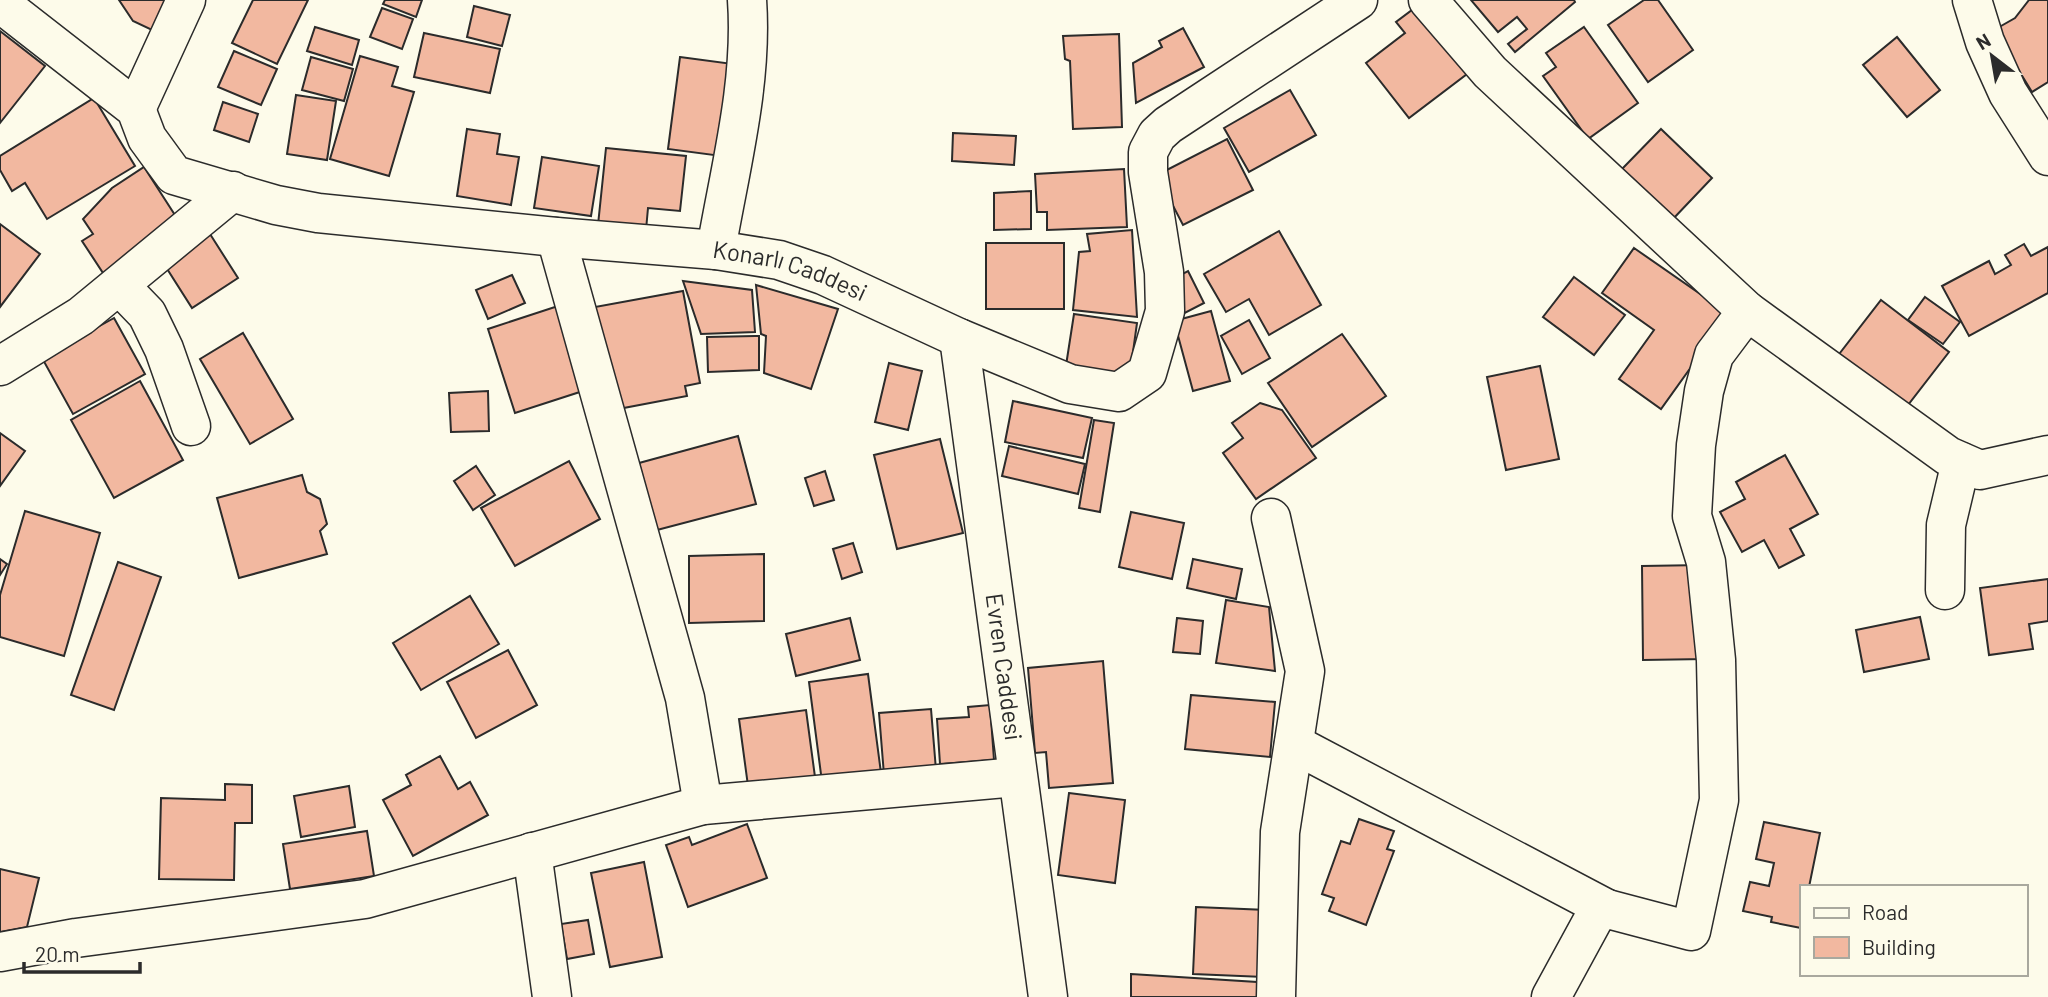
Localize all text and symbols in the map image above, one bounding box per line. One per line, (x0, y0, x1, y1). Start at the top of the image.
north arrow (1957, 21, 2027, 91)
text: N (1972, 28, 1994, 54)
street label: Konarlı Caddesi (711, 234, 872, 306)
street label: Evren Caddesi (981, 591, 1029, 742)
legend (1800, 885, 2027, 976)
text: Road (1862, 899, 1908, 924)
scale bar (24, 930, 140, 974)
text: Building (1862, 934, 1936, 959)
text: 20 m (35, 941, 80, 966)

